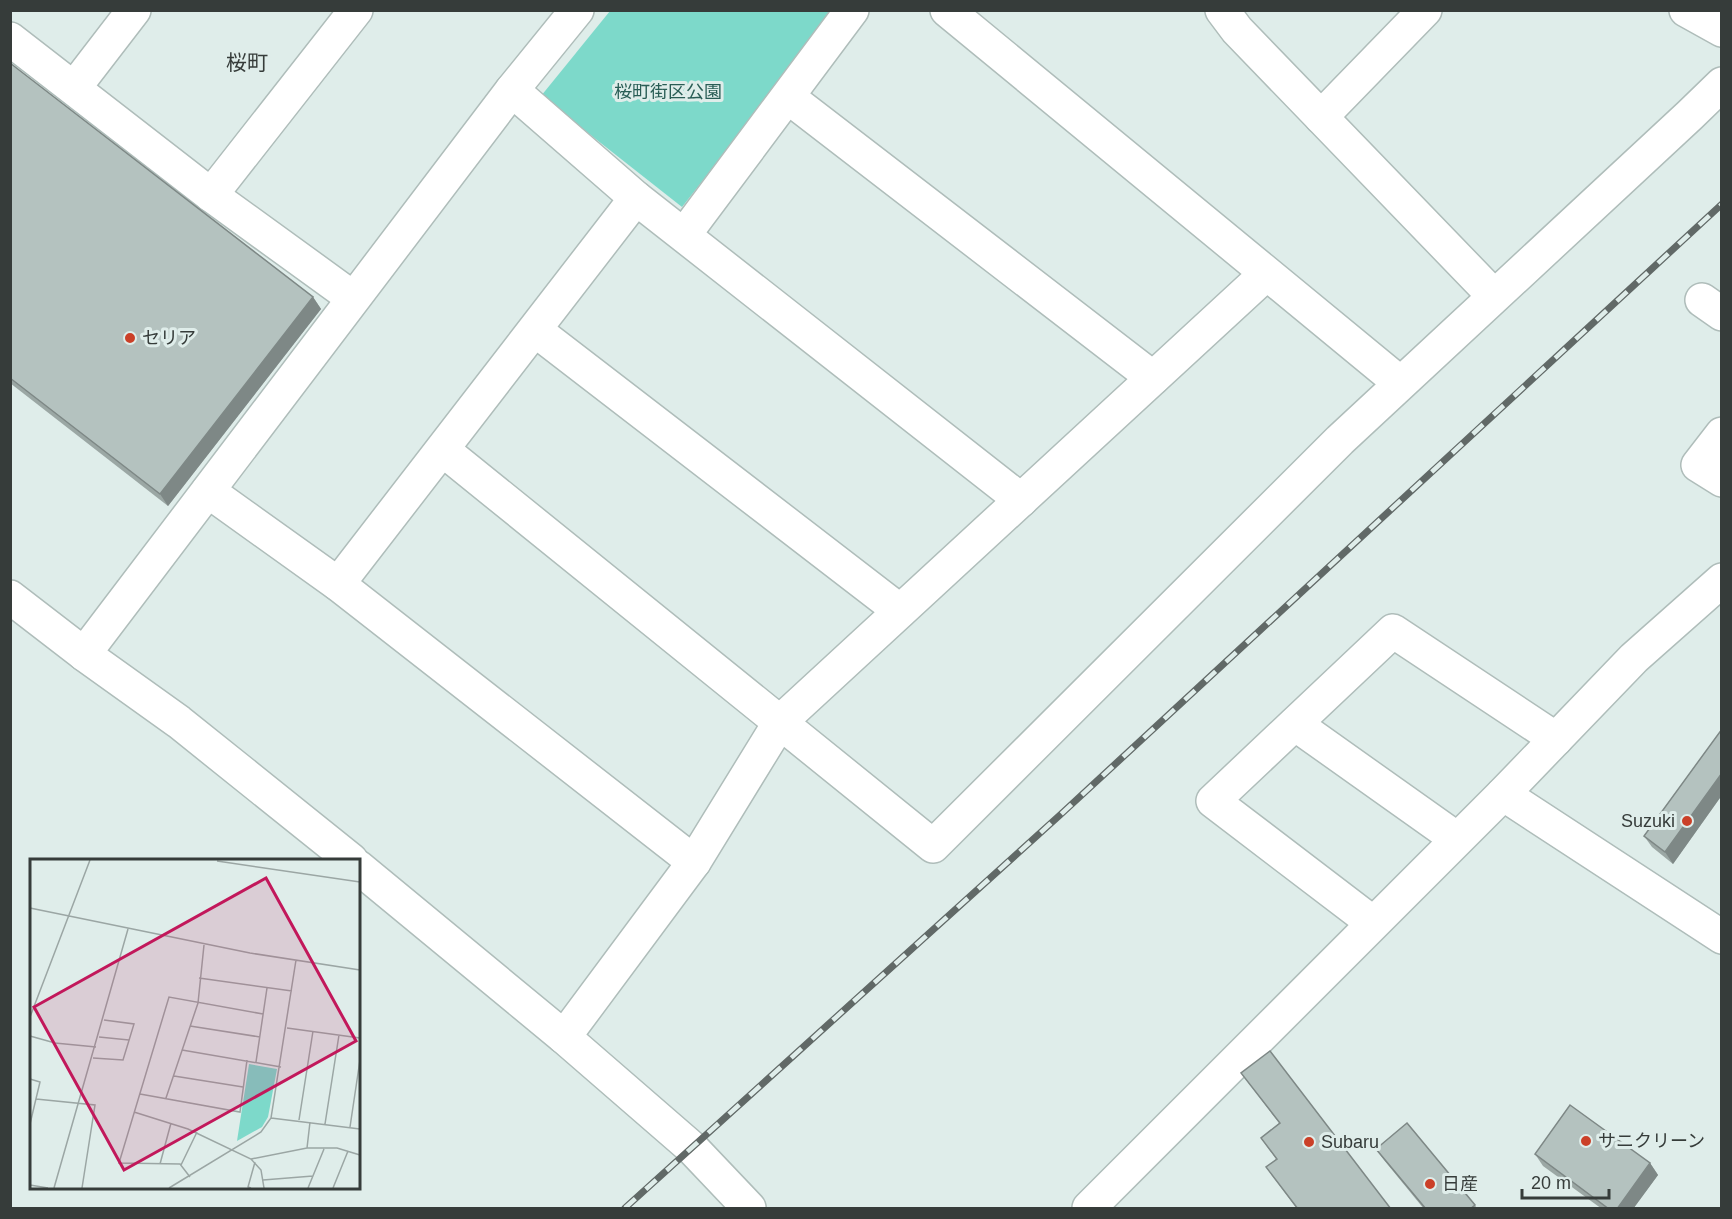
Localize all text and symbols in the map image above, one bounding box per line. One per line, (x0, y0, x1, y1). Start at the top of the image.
district label: 桜町 (226, 51, 268, 74)
park label: 桜町街区公園 (614, 82, 722, 102)
place label: セリア (142, 328, 196, 348)
marker: セリア (123, 331, 137, 345)
place label: Suzuki (1621, 811, 1675, 831)
marker: Suzuki (1680, 814, 1694, 828)
inset map (30, 859, 360, 1189)
place label: サニクリーン (1598, 1131, 1705, 1151)
place label: Subaru (1321, 1132, 1379, 1152)
marker: サニクリーン (1579, 1134, 1593, 1148)
marker: Subaru (1302, 1135, 1316, 1149)
scale bar (1522, 1162, 1609, 1200)
text: 20 m (1531, 1173, 1571, 1193)
place label: 日産 (1442, 1174, 1478, 1194)
marker: 日産 (1423, 1177, 1437, 1191)

